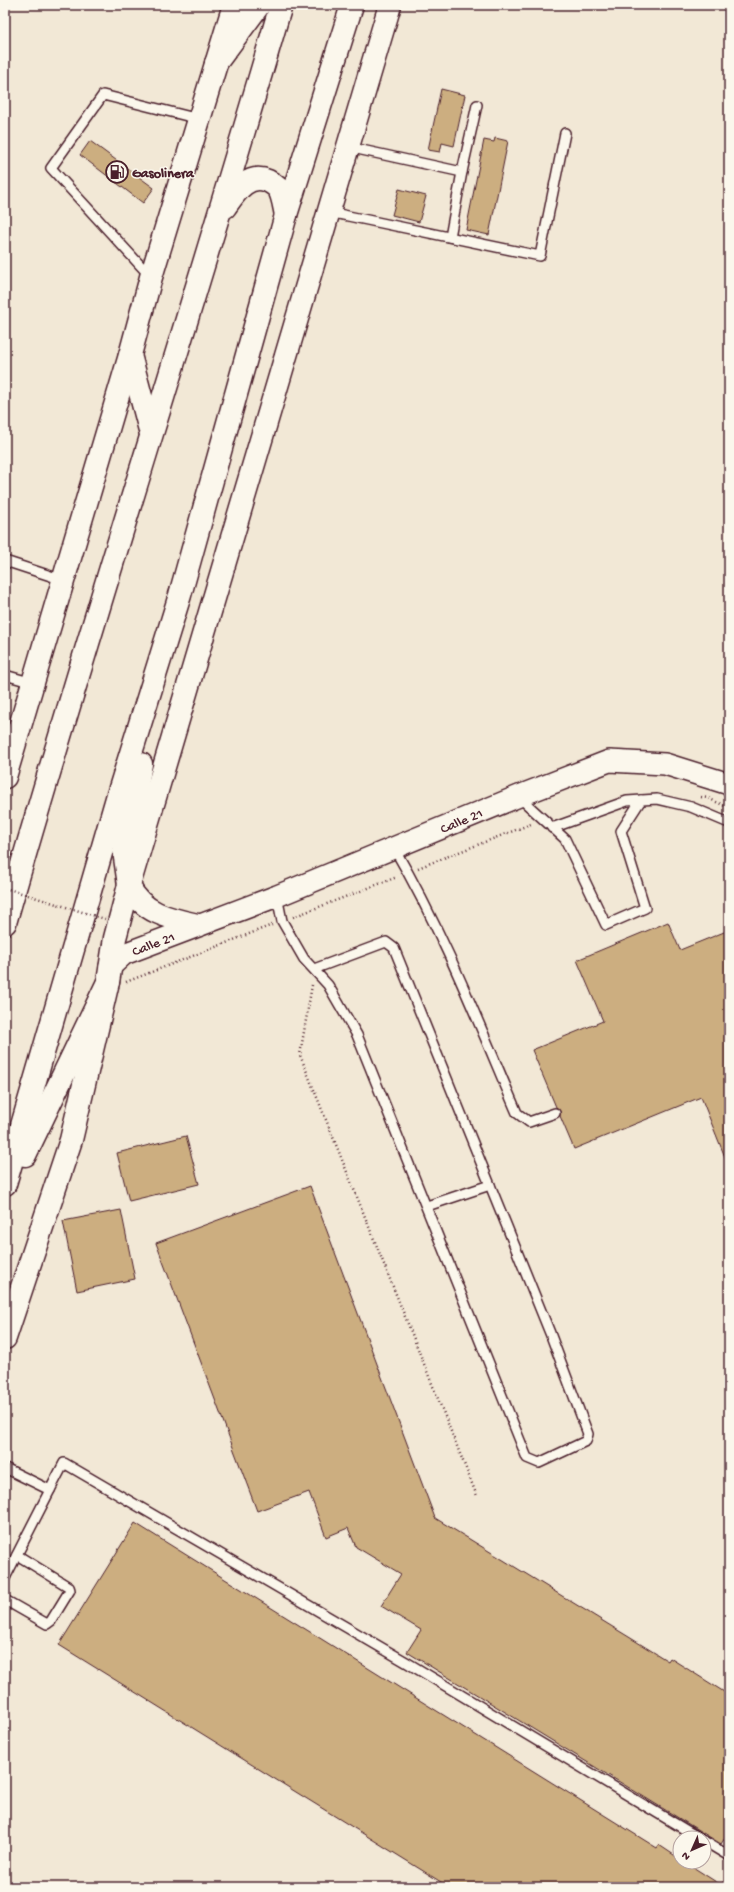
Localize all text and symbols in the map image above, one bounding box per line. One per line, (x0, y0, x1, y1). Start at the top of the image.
fuel station icon: Gasolinera (104, 159, 130, 185)
place label: Gasolinera (132, 166, 195, 183)
street label: Calle 21 (438, 806, 486, 839)
street label: Calle 21 (130, 929, 178, 961)
north arrow (672, 1830, 712, 1870)
text: N (680, 1849, 693, 1862)

